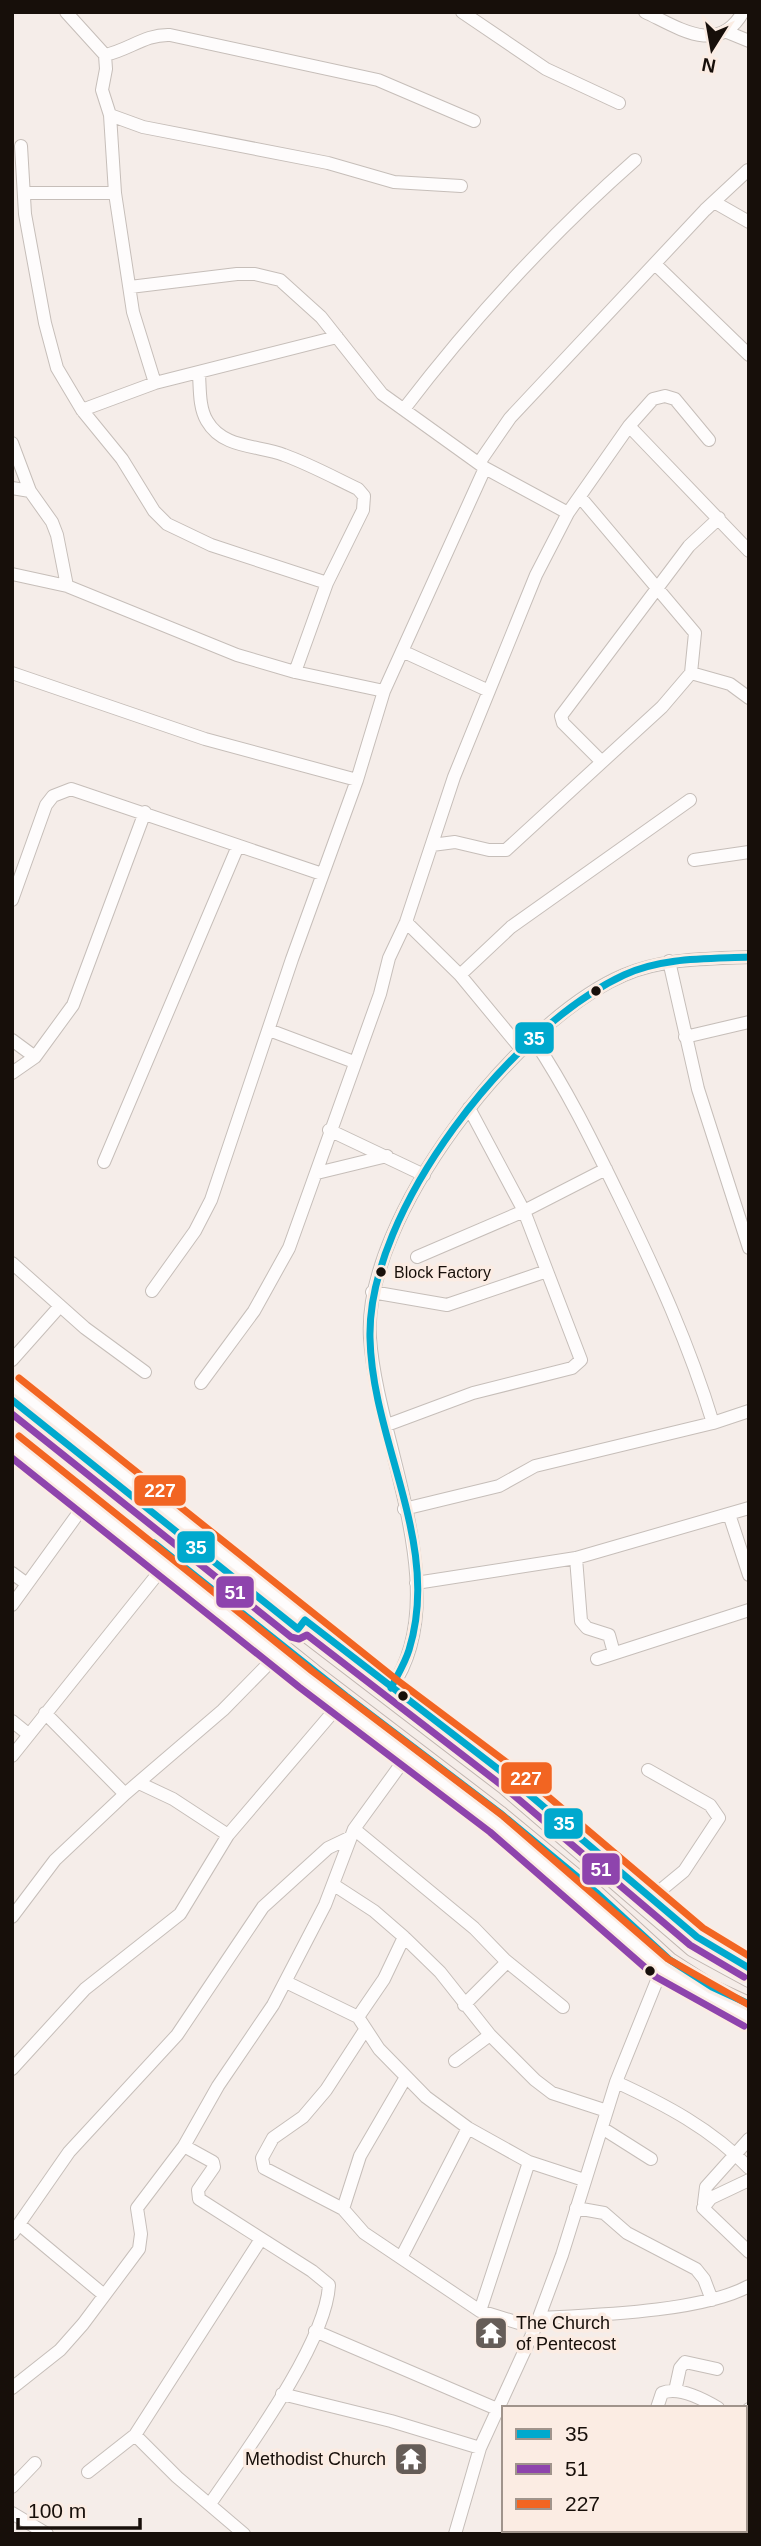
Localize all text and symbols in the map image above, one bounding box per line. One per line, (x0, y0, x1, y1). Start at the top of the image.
north arrow (677, 14, 747, 84)
text: N (700, 54, 718, 77)
unlabelled marker (589, 984, 603, 998)
line badge: 35 (514, 1021, 555, 1055)
text: 35 (523, 1028, 545, 1049)
place label: Block Factory (394, 1264, 491, 1281)
marker: Block Factory (374, 1265, 388, 1279)
line badge: 227 (133, 1474, 187, 1507)
text: 227 (144, 1480, 176, 1501)
line badge: 35 (176, 1530, 216, 1564)
text: 35 (185, 1537, 207, 1558)
line badge: 51 (215, 1575, 255, 1609)
text: 51 (224, 1582, 246, 1603)
unlabelled marker (396, 1689, 410, 1703)
line badge: 227 (500, 1761, 553, 1795)
text: 227 (510, 1768, 542, 1789)
line badge: 35 (543, 1807, 584, 1840)
text: 35 (553, 1813, 575, 1834)
line badge: 51 (581, 1852, 621, 1886)
text: 51 (590, 1859, 612, 1880)
unlabelled marker (643, 1964, 657, 1978)
place label: The Church of Pentecost (516, 2313, 616, 2354)
temple icon: The Church of Pentecost (472, 2314, 510, 2352)
legend (502, 2406, 747, 2532)
text: 35 (565, 2422, 588, 2445)
temple icon: Methodist Church (392, 2440, 430, 2478)
place label: Methodist Church (245, 2449, 386, 2469)
text: 51 (565, 2457, 588, 2480)
scale bar (18, 2486, 140, 2530)
text: 227 (565, 2492, 600, 2515)
text: 100 m (28, 2499, 86, 2522)

